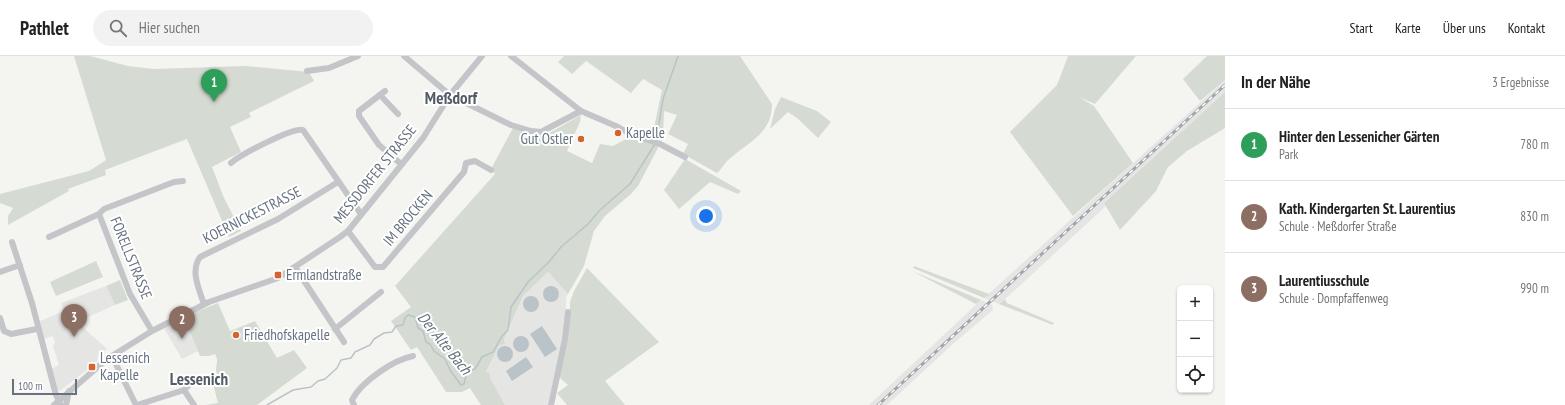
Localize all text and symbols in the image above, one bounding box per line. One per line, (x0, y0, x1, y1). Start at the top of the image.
search box (93, 10, 373, 46)
text: Pathlet (20, 16, 69, 40)
icon: search (107, 17, 129, 39)
text: Hier suchen (139, 18, 200, 37)
text: Start (1349, 19, 1373, 37)
text: Karte (1395, 19, 1421, 37)
text: Über uns (1443, 19, 1486, 37)
text: Kontakt (1508, 19, 1545, 37)
pin: 1 (201, 69, 227, 102)
text: In der Nähe (1241, 71, 1311, 93)
text: 3 Ergebnisse (1492, 74, 1549, 91)
district label: Meßdorf (425, 87, 479, 109)
street label: MESSDORFER STRASSE (329, 120, 420, 227)
place label: Kapelle (626, 123, 665, 142)
text: Hinter den Lessenicher Gärten (1279, 127, 1439, 146)
marker: Kapelle (613, 128, 623, 138)
place label: Gut Ostler (521, 129, 574, 148)
marker: Gut Ostler (576, 134, 586, 144)
text: 1 (1251, 136, 1257, 153)
text: 780 m (1520, 136, 1549, 153)
text: Park (1279, 146, 1298, 163)
street label: KOERNICKESTRASSE (200, 182, 304, 247)
street label: IM BROCKEN (379, 186, 436, 249)
text: Kath. Kindergarten St. Laurentius (1279, 199, 1456, 218)
your location (696, 206, 716, 226)
text: 2 (1251, 208, 1257, 225)
text: 830 m (1520, 208, 1549, 225)
street label: FORELLSTRASSE (106, 214, 157, 302)
text: Schule · Meßdorfer Straße (1279, 218, 1397, 235)
place label: Ermlandstraße (286, 265, 362, 284)
marker: Ermlandstraße (273, 270, 283, 280)
text: Laurentiusschule (1279, 271, 1369, 290)
text: 3 (1251, 280, 1257, 297)
text: 990 m (1520, 280, 1549, 297)
map controls (1177, 285, 1213, 393)
button: + (1177, 285, 1213, 321)
text: Schule · Dompfaffenweg (1279, 290, 1388, 307)
pin: 3 (61, 304, 87, 337)
pin: 2 (169, 306, 195, 339)
water label: Der Alte Bach (414, 308, 477, 379)
button: − (1177, 321, 1213, 357)
place label: Friedhofskapelle (244, 325, 330, 344)
marker: Friedhofskapelle (231, 330, 241, 340)
place label: Lessenich Kapelle (100, 348, 150, 384)
button: locate (1177, 357, 1213, 393)
marker: Lessenich Kapelle (87, 362, 97, 372)
district label: Lessenich (170, 368, 228, 390)
scale bar (12, 377, 77, 396)
text: 100 m (18, 379, 42, 393)

